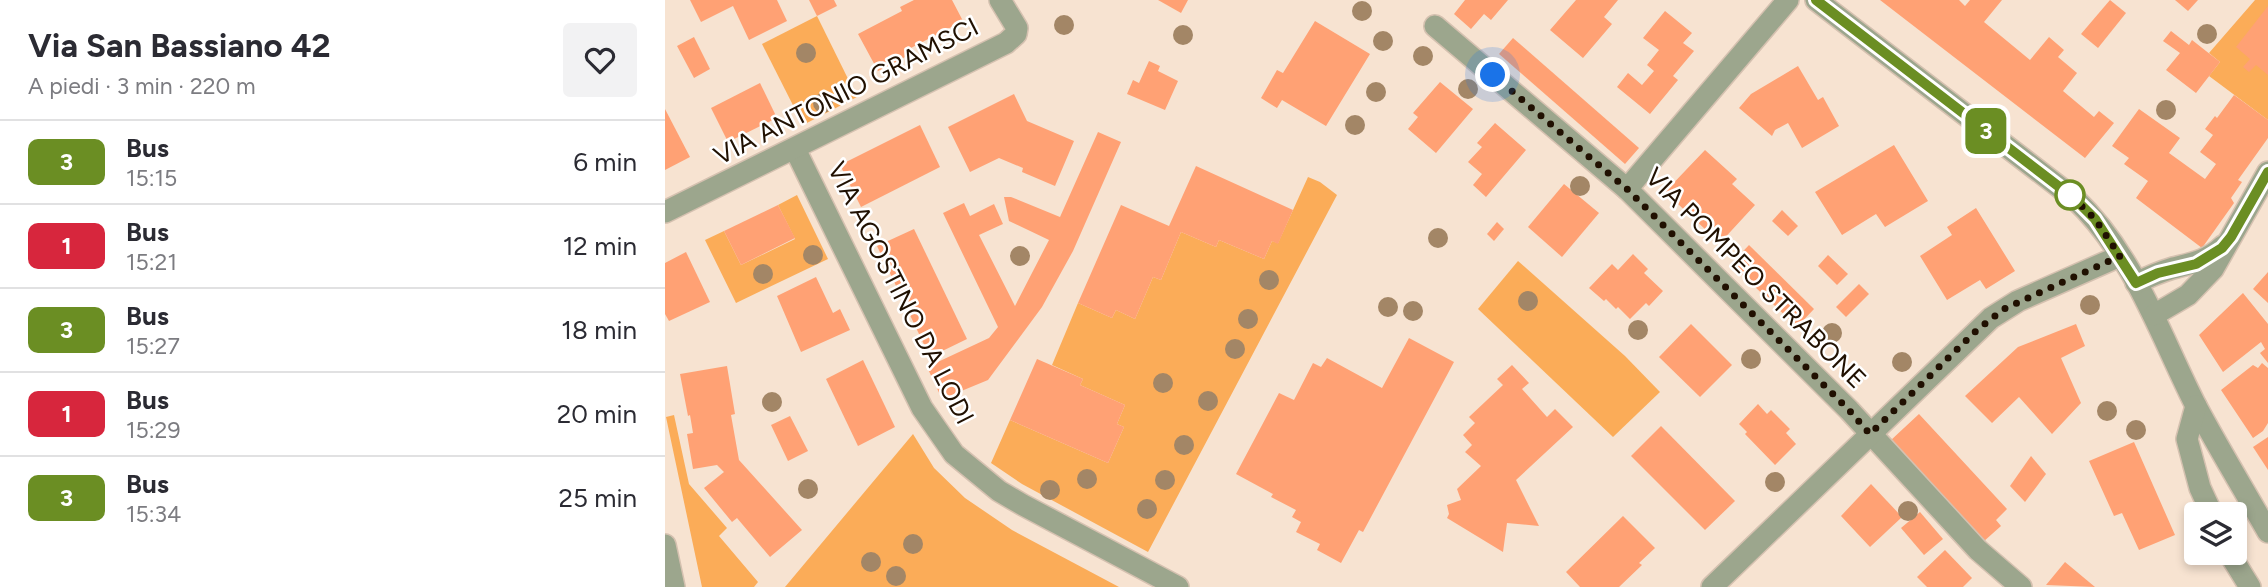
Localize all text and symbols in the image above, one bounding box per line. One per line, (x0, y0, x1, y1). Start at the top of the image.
street label: VIA ANTONIO GRAMSCI (708, 10, 984, 172)
button: heart (563, 23, 637, 97)
text: Via San Bassiano 42 (28, 26, 331, 65)
your location (1475, 57, 1510, 92)
text: A piedi · 3 min · 220 m (28, 72, 256, 100)
line badge: 3 (1963, 108, 2009, 154)
text: 3 (1979, 116, 1993, 145)
text: Bus (126, 132, 169, 164)
text: 6 min (573, 146, 637, 178)
text: 3 (60, 147, 73, 176)
street label: VIA AGOSTINO DA LODI (821, 156, 981, 430)
street label: VIA POMPEO STRABONE (1639, 161, 1873, 395)
text: 15:15 (126, 164, 177, 192)
unlabelled marker (2055, 180, 2085, 210)
text: Bus (126, 216, 169, 248)
text: 12 min (563, 230, 637, 262)
text: 1 (61, 231, 72, 260)
text: 15:21 (126, 248, 177, 276)
text: Bus (126, 300, 169, 332)
text: 18 min (561, 314, 637, 346)
text: 3 (60, 315, 73, 344)
text: 15:27 (126, 332, 180, 360)
text: Bus (126, 384, 169, 416)
text: 20 min (557, 398, 637, 430)
text: 1 (61, 399, 72, 428)
text: 15:29 (126, 416, 180, 444)
text: Bus (126, 468, 169, 500)
text: 25 min (558, 482, 637, 514)
text: 3 (60, 483, 73, 512)
text: 15:34 (126, 500, 181, 528)
map controls (2184, 502, 2247, 565)
button: layers (2184, 502, 2247, 565)

